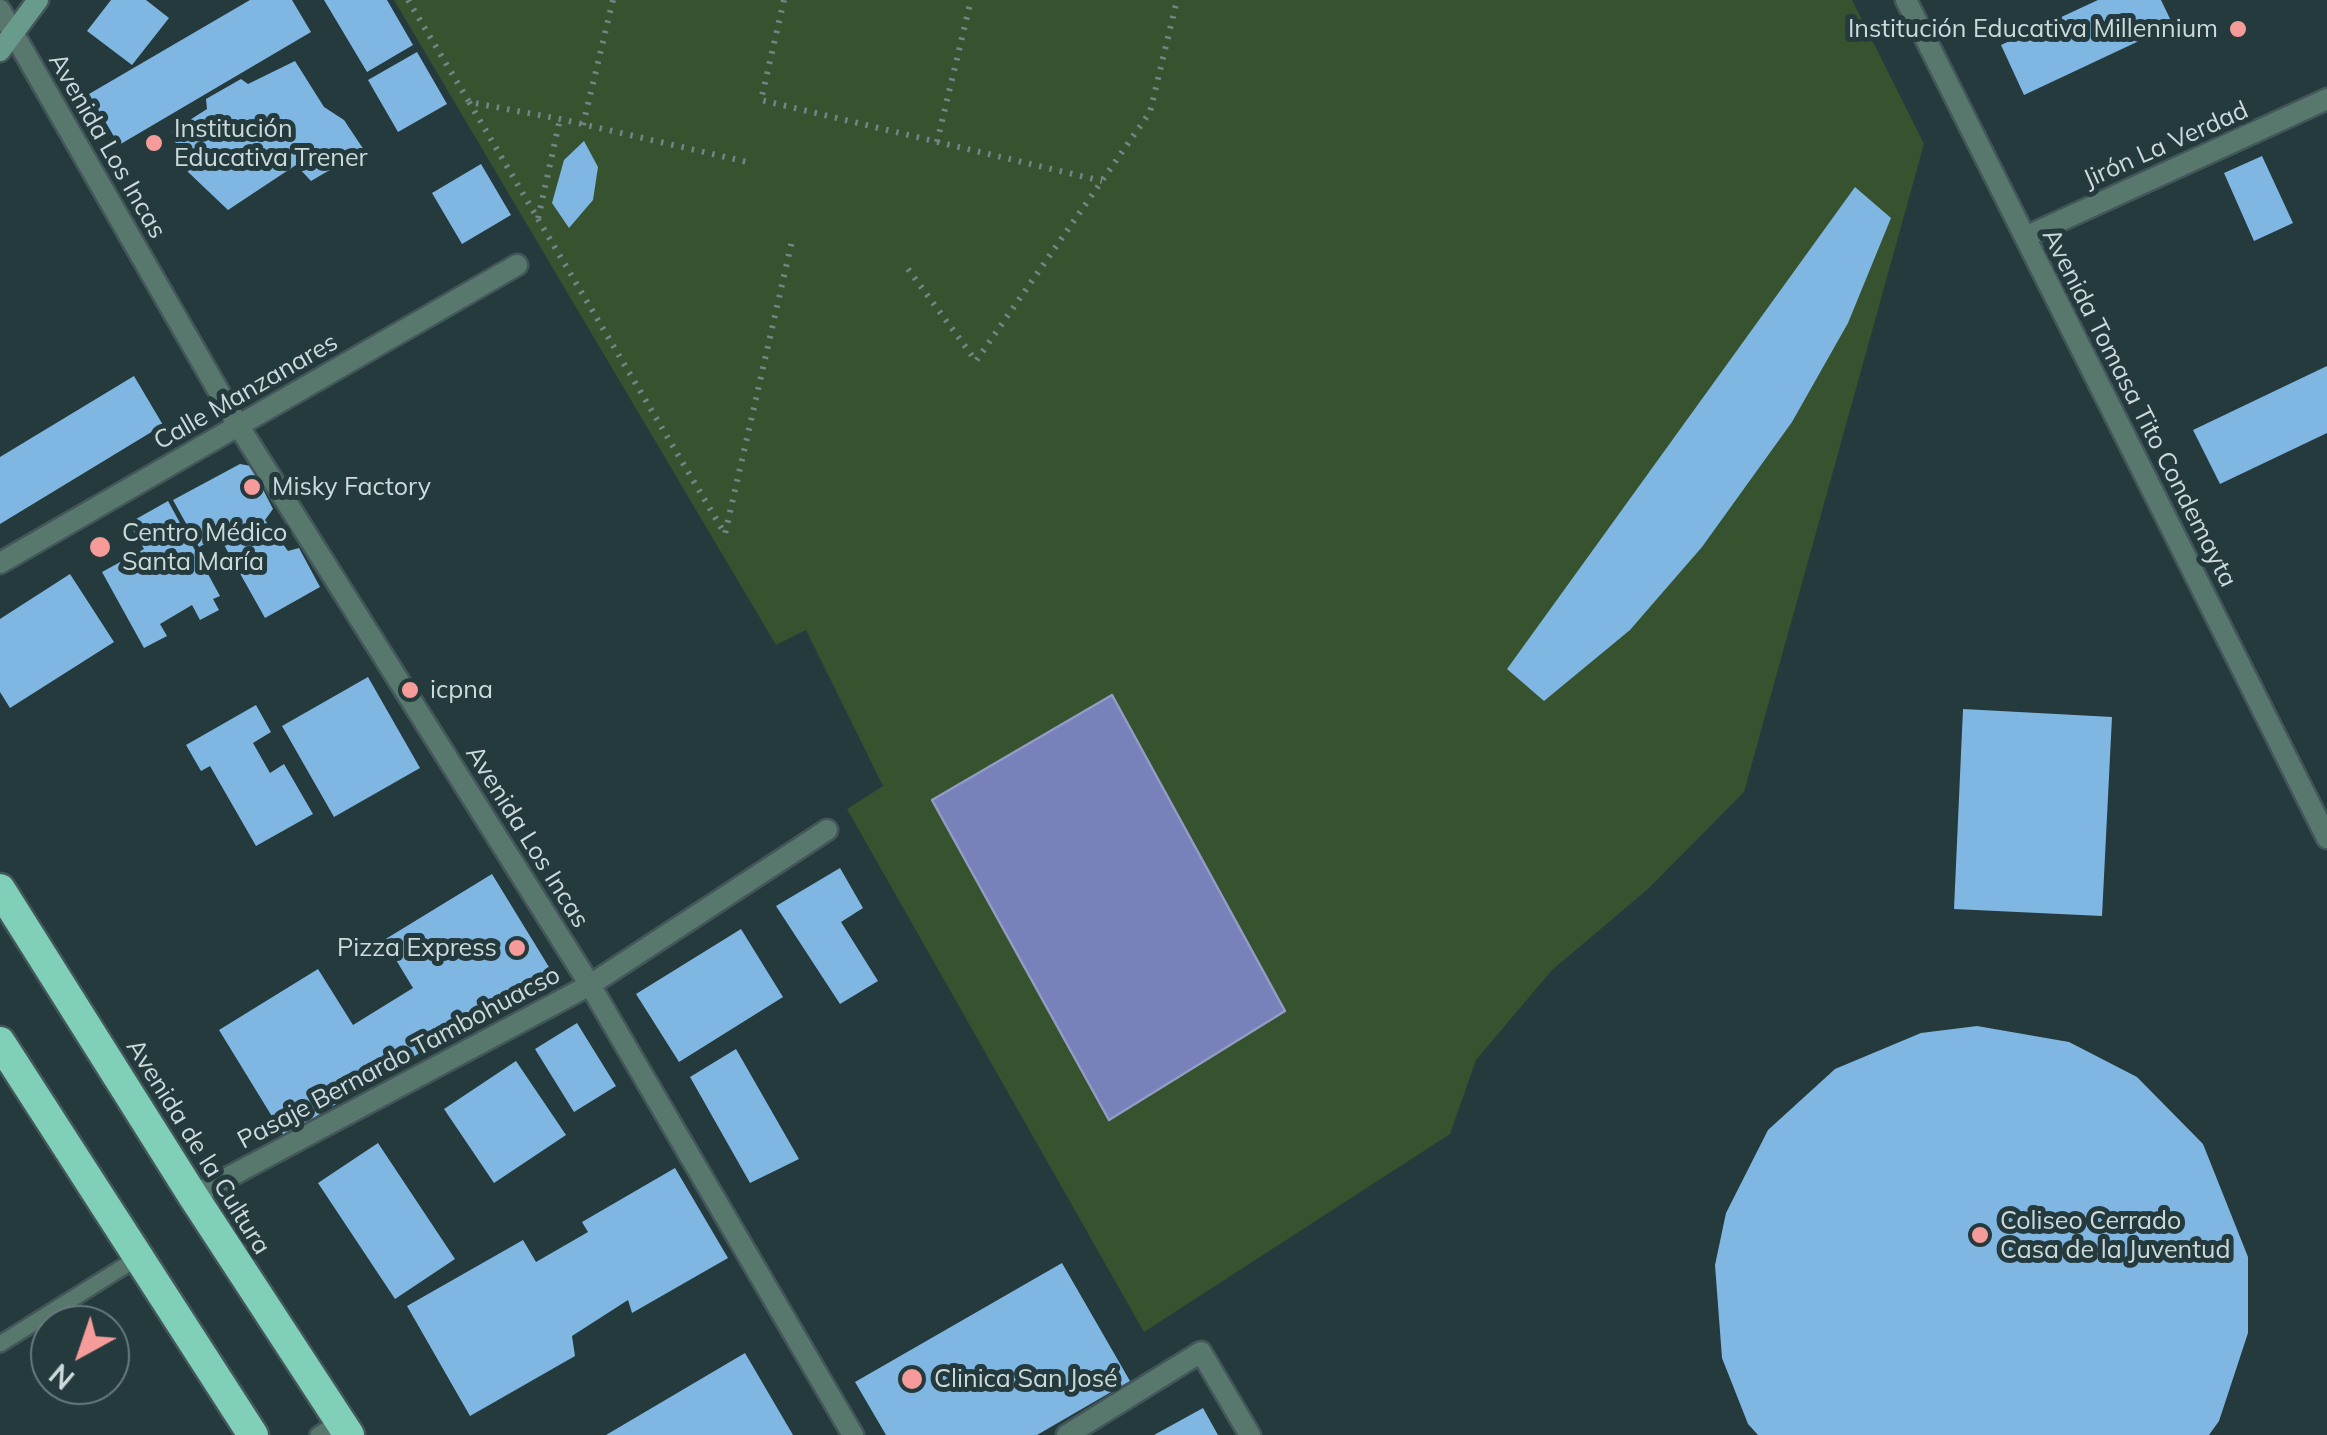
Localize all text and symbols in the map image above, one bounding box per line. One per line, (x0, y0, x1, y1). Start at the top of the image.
place label: Institución Educativa Millennium (1848, 14, 2218, 44)
marker: Institución Educativa Millennium (2227, 18, 2249, 40)
street label: Avenida Los Incas (42, 48, 172, 244)
street label: Jirón La Verdad (2079, 95, 2253, 195)
place label: Institución Educativa Trener (174, 114, 368, 173)
marker: Institución Educativa Trener (143, 132, 165, 154)
street label: Avenida Tomasa Tito Condemayta (2035, 224, 2243, 592)
street label: Calle Manzanares (149, 327, 343, 457)
place label: Misky Factory (272, 472, 431, 502)
marker: Misky Factory (241, 476, 263, 498)
place label: Centro Médico Santa María (122, 518, 287, 577)
marker: Centro Médico Santa María (87, 534, 113, 560)
place label: icpna (430, 675, 493, 705)
marker: icpna (399, 679, 421, 701)
street label: Avenida Los Incas (459, 740, 595, 934)
place label: Pizza Express (337, 933, 497, 963)
marker: Pizza Express (506, 937, 528, 959)
street label: Pasaje Bernardo Tambohuacso (233, 960, 565, 1156)
street label: Avenida de la Cultura (119, 1034, 277, 1260)
place label: Coliseo Cerrado Casa de la Juventud (2000, 1206, 2230, 1265)
marker: Coliseo Cerrado Casa de la Juventud (1969, 1224, 1991, 1246)
north arrow (30, 1305, 130, 1405)
text: N (42, 1357, 81, 1397)
place label: Clinica San José (934, 1364, 1118, 1394)
marker: Clinica San José (899, 1366, 925, 1392)

